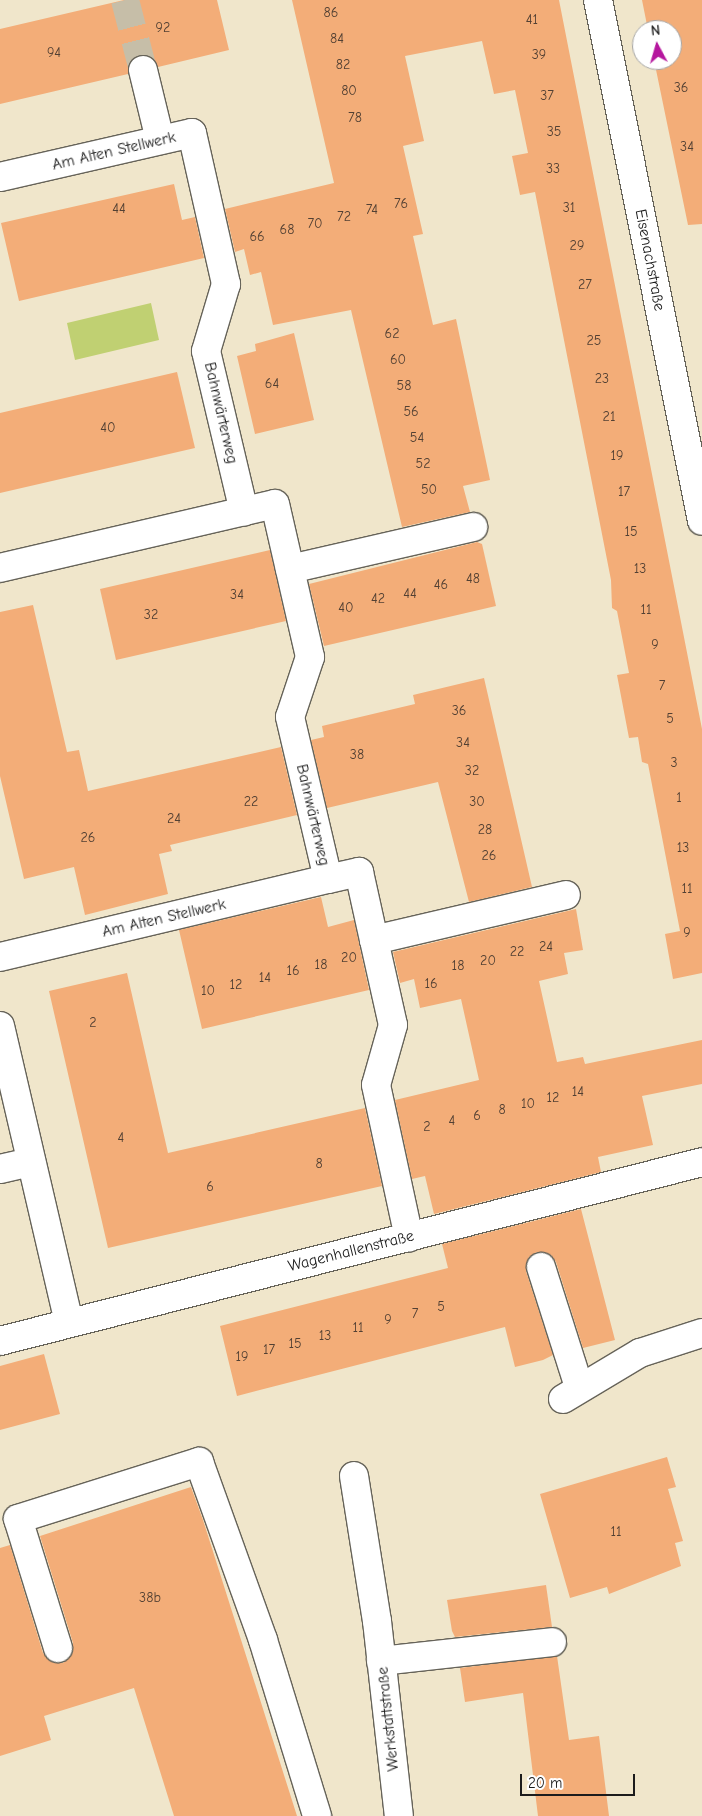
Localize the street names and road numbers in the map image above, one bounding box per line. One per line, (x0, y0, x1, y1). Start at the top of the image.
street label: Am Alten Stellwerk (50, 127, 178, 175)
street label: Eisenachstraße (631, 207, 669, 313)
street label: Bahnwärterweg (200, 360, 242, 466)
street label: Bahnwärterweg (292, 762, 334, 868)
street label: Am Alten Stellwerk (100, 894, 228, 942)
street label: Wagenhallenstraße (286, 1226, 416, 1276)
street label: Werkstattstraße (373, 1666, 403, 1772)

